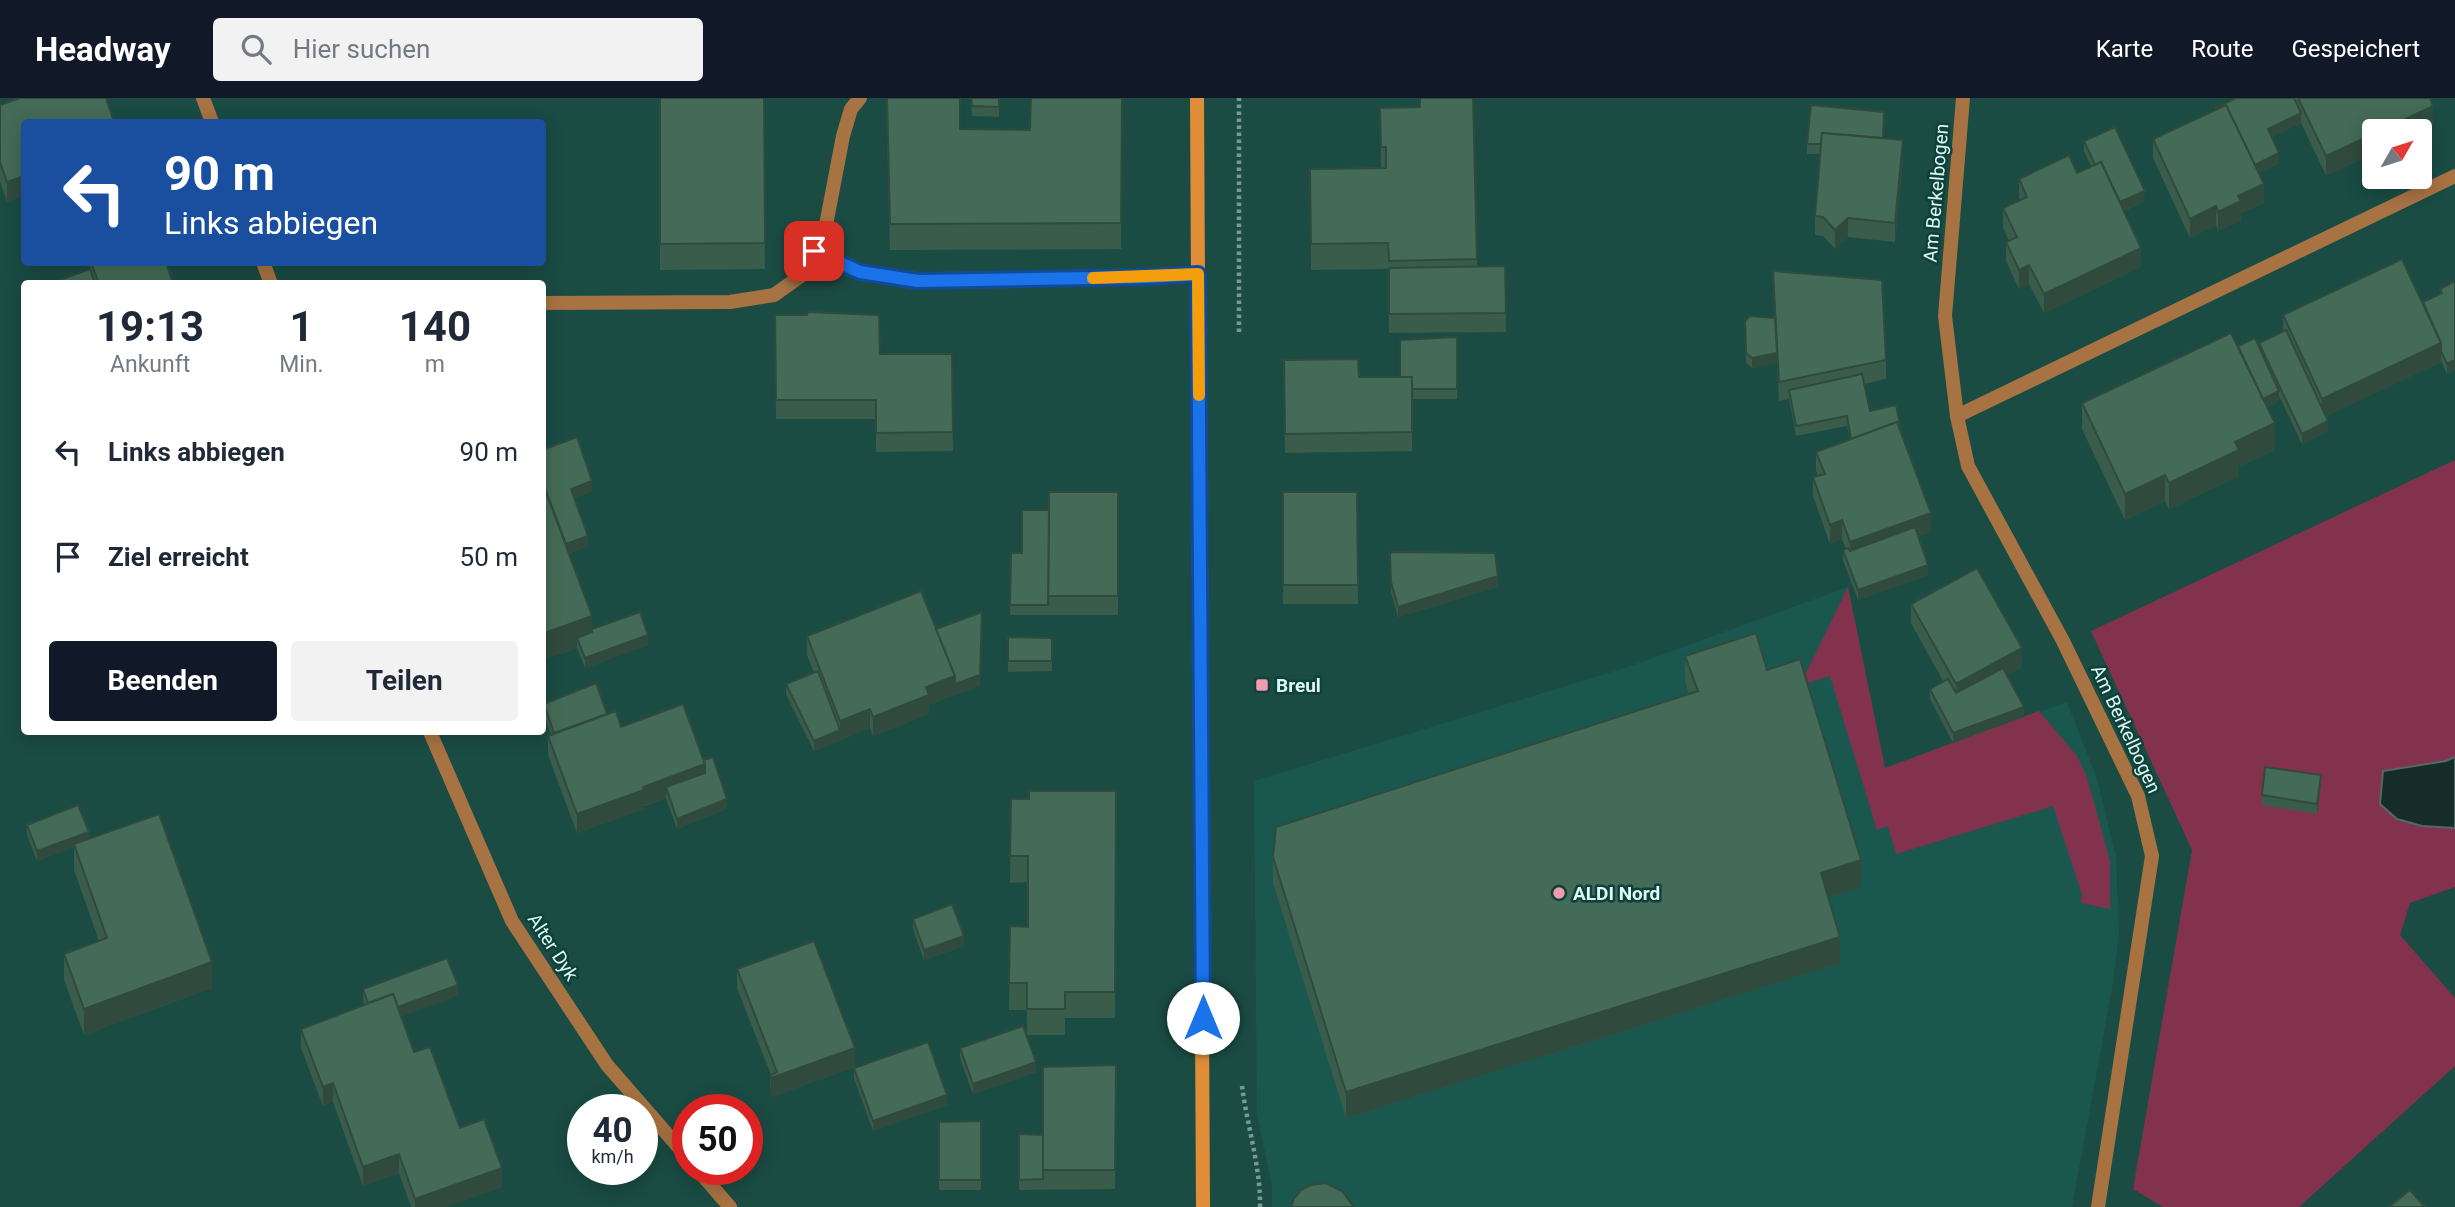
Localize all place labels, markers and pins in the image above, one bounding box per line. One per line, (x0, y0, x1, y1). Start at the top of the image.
pin (784, 221, 844, 281)
place label: Breul (1276, 674, 1321, 697)
marker: Breul (1254, 677, 1270, 693)
place label: ALDI Nord (1573, 882, 1660, 905)
marker: ALDI Nord (1551, 885, 1567, 901)

